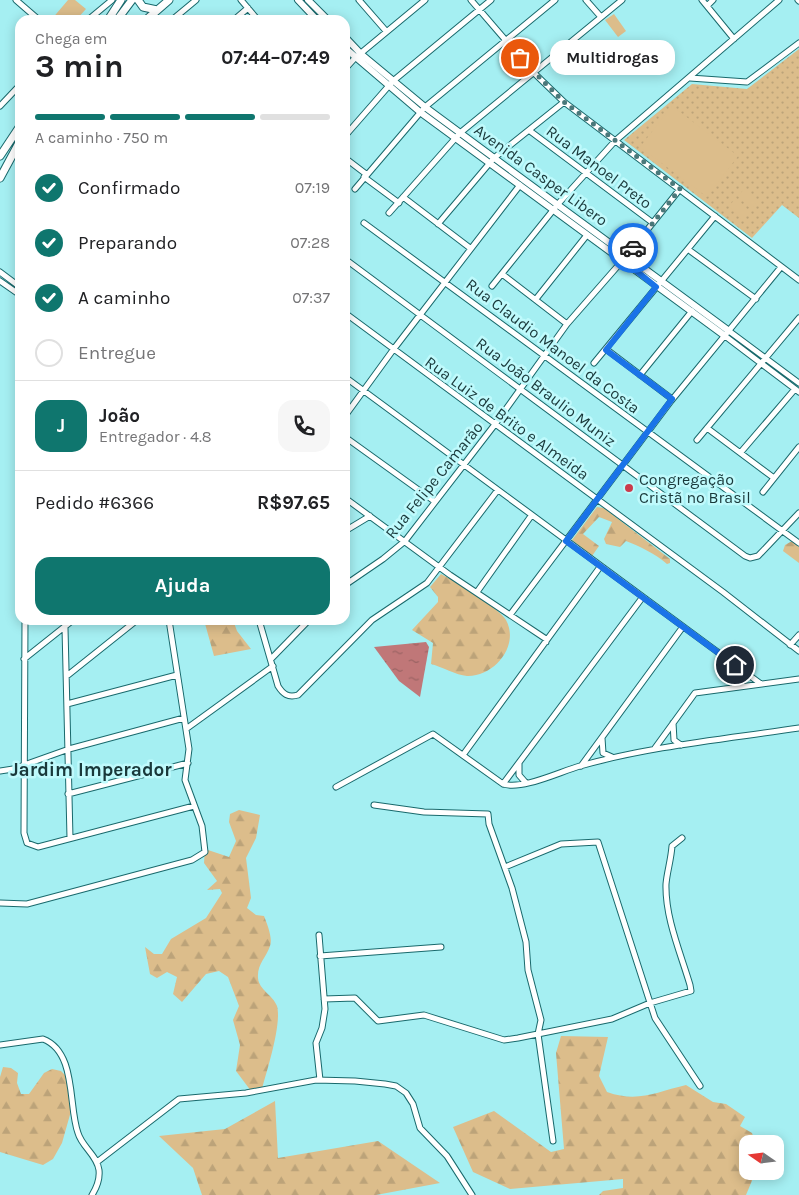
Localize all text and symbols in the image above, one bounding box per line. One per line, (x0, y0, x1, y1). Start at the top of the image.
text: Chega em (35, 29, 108, 48)
pin (499, 37, 541, 79)
callout: Multidrogas (550, 40, 675, 76)
icon: bag (506, 44, 534, 72)
text: 07:44–07:49 (221, 47, 330, 69)
text: 3 min (35, 48, 124, 85)
text: Multidrogas (566, 48, 659, 67)
street label: Avenida Casper Libero (471, 120, 611, 230)
street label: Rua Manoel Preto (543, 121, 655, 213)
text: A caminho · 750 m (35, 128, 168, 147)
icon: check (35, 174, 63, 202)
text: Confirmado (78, 177, 180, 199)
text: 07:19 (295, 178, 330, 197)
courier (608, 223, 658, 273)
icon: check (35, 229, 63, 257)
text: Preparando (78, 232, 177, 254)
text: 07:28 (290, 233, 330, 252)
icon: car (619, 234, 647, 262)
street label: Rua Claudio Manoel da Costa (462, 274, 644, 418)
icon: check (35, 284, 63, 312)
text: A caminho (78, 287, 170, 309)
text: 07:37 (292, 288, 330, 307)
street label: Rua João Braulio Muniz (472, 333, 620, 451)
text: Entregue (78, 342, 156, 364)
street label: Rua Luiz de Brito e Almeida (421, 352, 593, 484)
button: phone (278, 400, 330, 452)
text: João (99, 405, 140, 427)
text: J (57, 415, 65, 437)
street label: Rua Felipe Camarão (381, 418, 487, 542)
text: Entregador · 4.8 (99, 427, 212, 446)
place label: Congregação Cristã no Brasil (639, 470, 751, 507)
marker: Congregação Cristã no Brasil (623, 482, 635, 494)
text: Pedido #6366 (35, 492, 154, 514)
text: R$97.65 (257, 492, 330, 514)
button: Ajuda (35, 557, 330, 615)
pin (714, 644, 756, 686)
icon: home (721, 651, 749, 679)
district label: Jardim Imperador (10, 759, 172, 781)
north arrow (739, 1135, 784, 1180)
map controls (739, 1135, 784, 1180)

